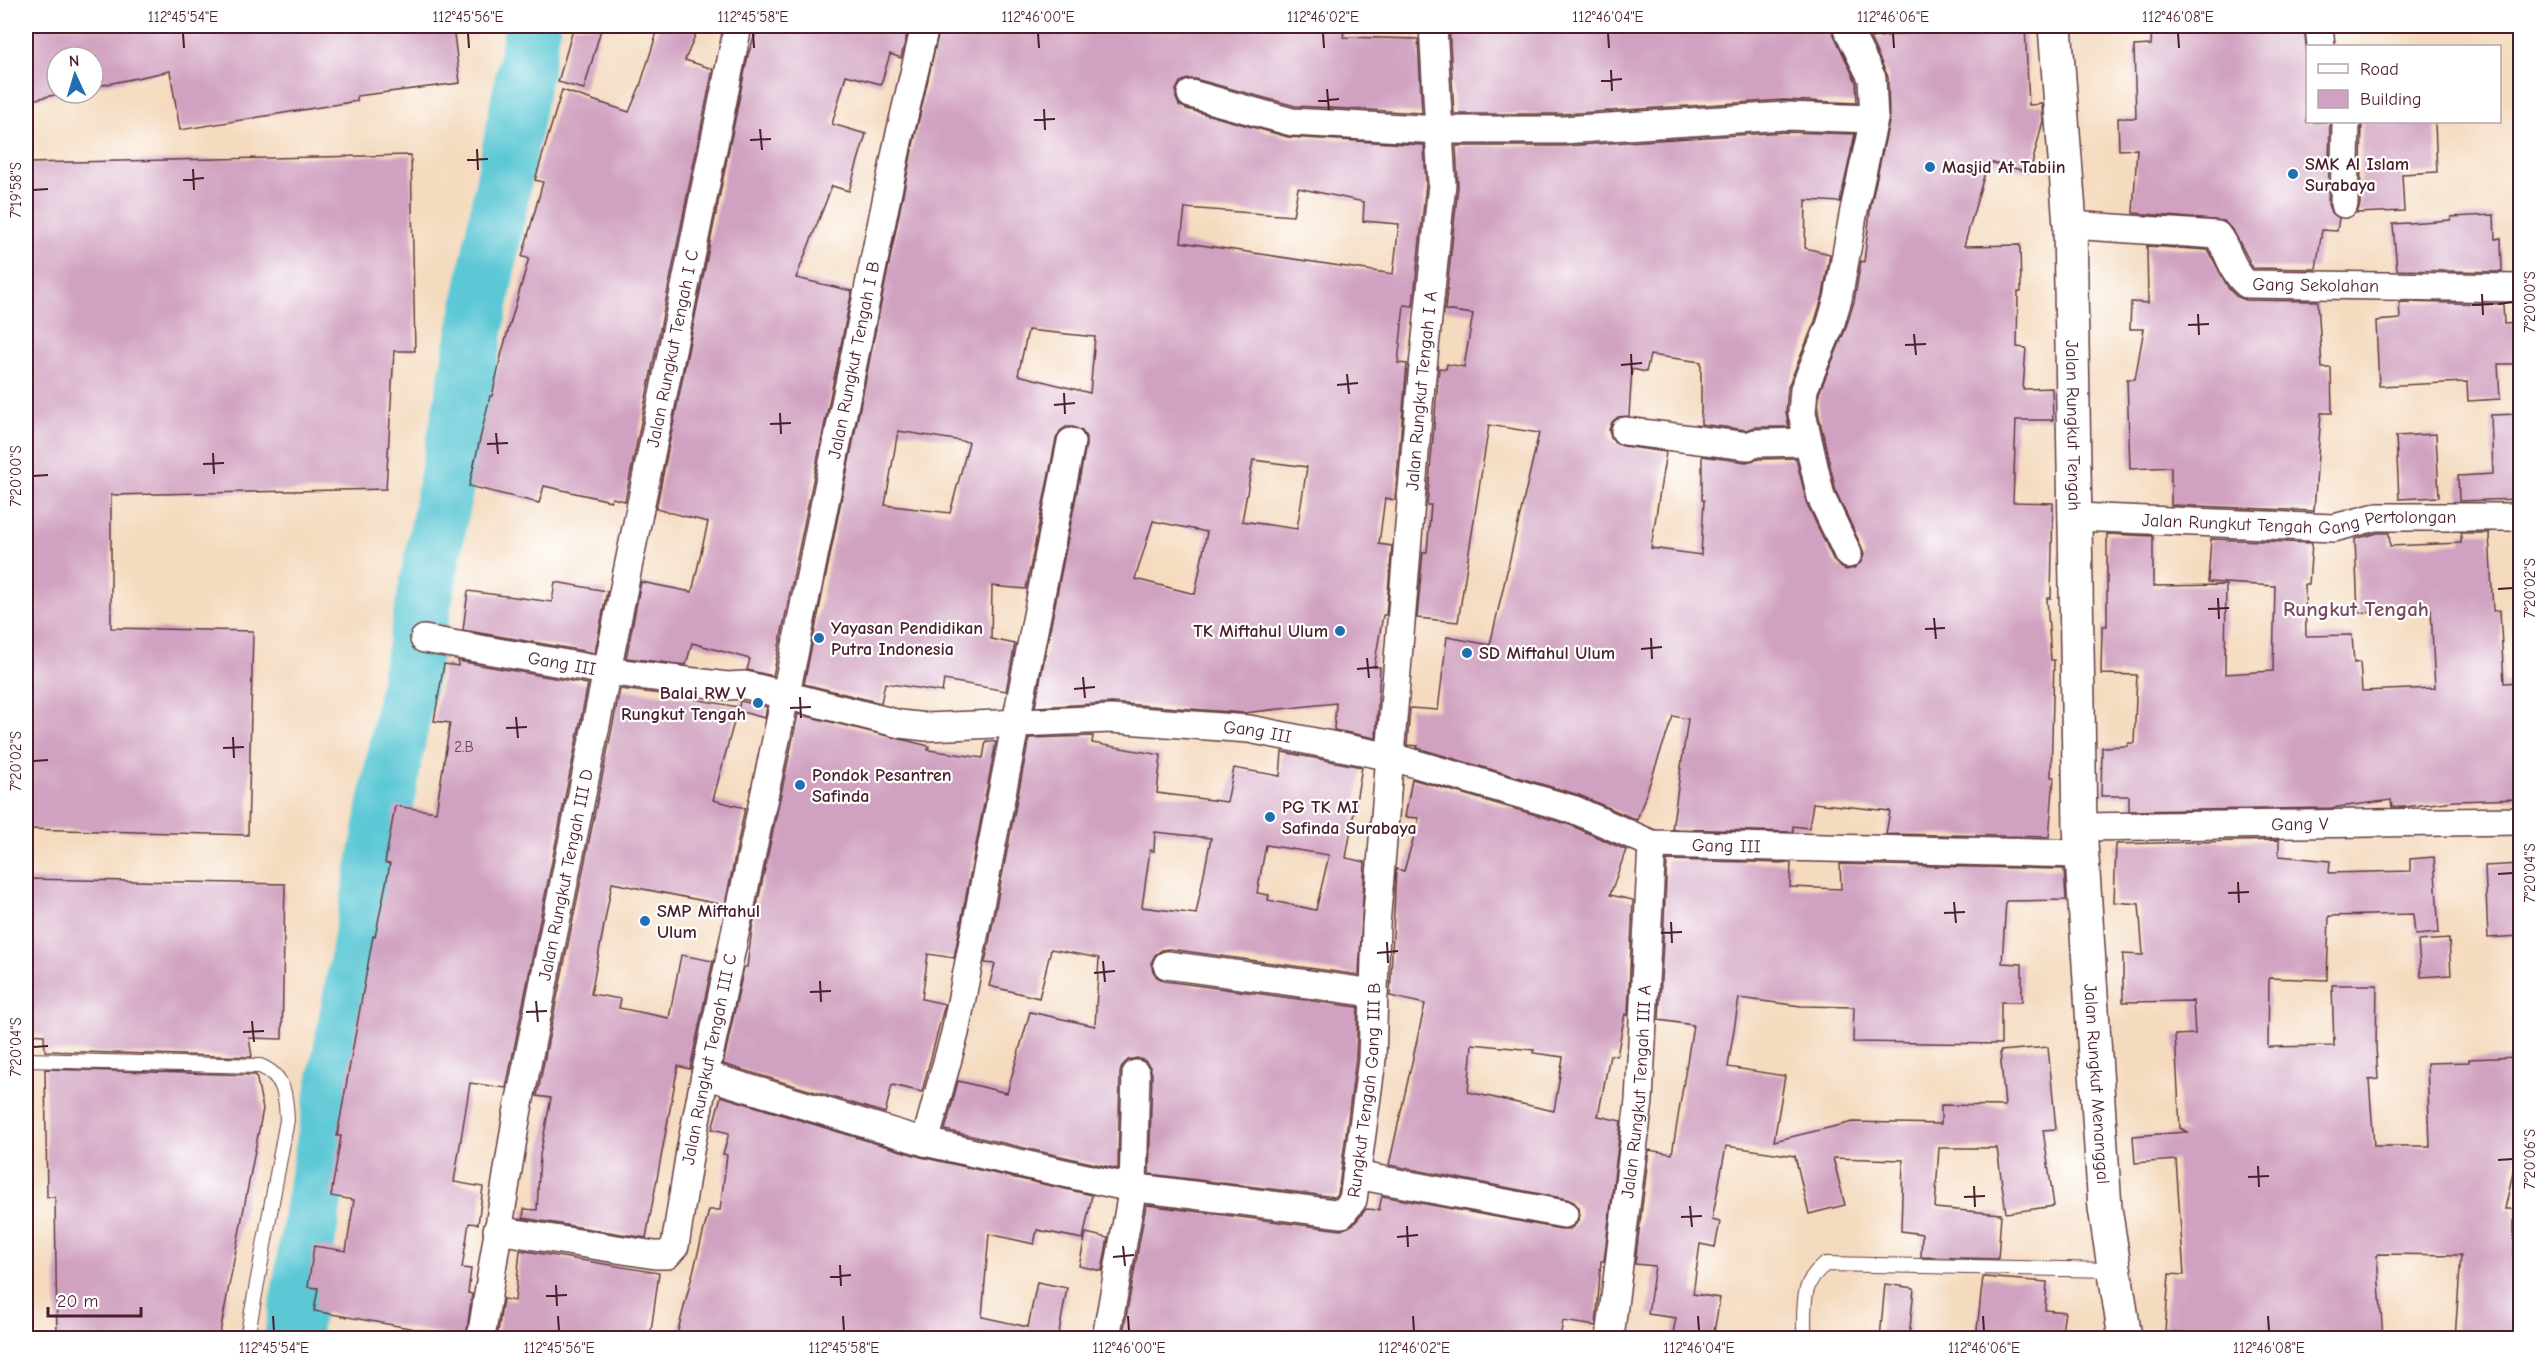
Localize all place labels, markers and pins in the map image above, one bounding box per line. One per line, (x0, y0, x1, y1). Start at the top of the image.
place label: SMK Al Islam Surabaya (2305, 154, 2409, 196)
place label: Masjid At Tabiin (1942, 157, 2066, 178)
marker: Masjid At Tabiin (1923, 160, 1937, 174)
marker: SMK Al Islam Surabaya (2286, 167, 2300, 181)
place label: Yayasan Pendidikan Putra Indonesia (831, 618, 983, 660)
place label: TK Miftahul Ulum (1193, 621, 1328, 642)
marker: TK Miftahul Ulum (1333, 624, 1347, 638)
marker: Yayasan Pendidikan Putra Indonesia (812, 631, 826, 645)
place label: SD Miftahul Ulum (1479, 643, 1615, 664)
marker: SD Miftahul Ulum (1460, 646, 1474, 660)
place label: Balai RW V Rungkut Tengah (621, 683, 746, 725)
marker: Balai RW V Rungkut Tengah (751, 696, 765, 710)
place label: Pondok Pesantren Safinda (812, 765, 952, 807)
marker: Pondok Pesantren Safinda (793, 778, 807, 792)
place label: PG TK MI Safinda Surabaya (1282, 797, 1417, 839)
marker: PG TK MI Safinda Surabaya (1263, 810, 1277, 824)
place label: SMP Miftahul Ulum (657, 901, 760, 943)
marker: SMP Miftahul Ulum (638, 914, 652, 928)

